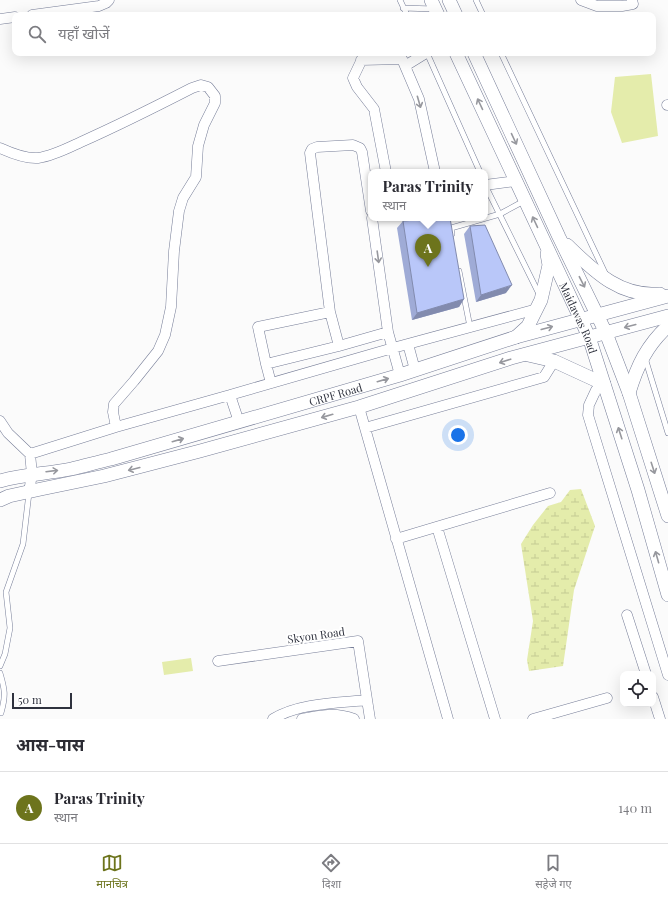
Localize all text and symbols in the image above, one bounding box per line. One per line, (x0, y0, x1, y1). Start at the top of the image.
search box (12, 12, 656, 56)
icon: search (26, 23, 48, 45)
text: यहाँ खोजें (58, 23, 110, 43)
one-way arrow (416, 96, 423, 109)
one-way arrow (476, 98, 483, 110)
one-way arrow (511, 133, 518, 145)
popup (368, 169, 488, 221)
text: Paras Trinity (383, 176, 473, 196)
text: स्थान (383, 196, 406, 213)
one-way arrow (531, 216, 538, 228)
pin: A (415, 234, 441, 267)
one-way arrow (374, 250, 382, 263)
one-way arrow (578, 276, 586, 288)
street label: Maidawas Road (557, 280, 601, 356)
one-way arrow (624, 323, 637, 331)
one-way arrow (541, 324, 554, 331)
one-way arrow (499, 357, 511, 365)
one-way arrow (376, 376, 389, 383)
street label: CRPF Road (307, 379, 364, 409)
one-way arrow (321, 413, 334, 420)
your location (448, 425, 468, 445)
one-way arrow (616, 427, 623, 440)
one-way arrow (171, 436, 184, 443)
one-way arrow (650, 462, 658, 474)
one-way arrow (128, 465, 141, 473)
one-way arrow (45, 467, 58, 475)
one-way arrow (653, 551, 661, 564)
street label: Skyon Road (286, 623, 346, 646)
map controls (620, 671, 656, 707)
button: locate (620, 671, 656, 707)
scale bar (12, 691, 72, 710)
text: 50 m (18, 692, 42, 707)
text: आस-पास (16, 733, 84, 755)
text: Paras Trinity (54, 788, 145, 808)
text: A (25, 799, 33, 816)
text: 140 m (618, 799, 652, 816)
text: स्थान (54, 808, 78, 825)
tab: मानचित्र (96, 852, 128, 892)
tab: दिशा (320, 852, 342, 892)
tab: सहेजे गए (535, 852, 572, 892)

